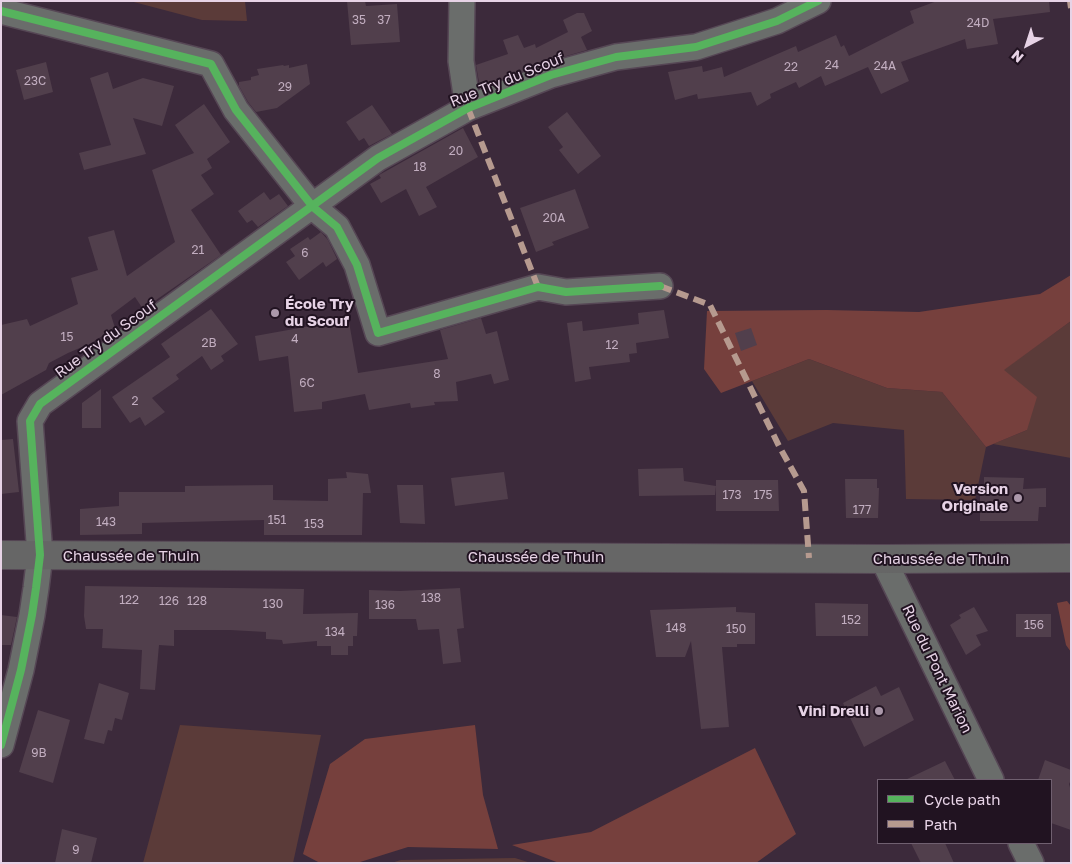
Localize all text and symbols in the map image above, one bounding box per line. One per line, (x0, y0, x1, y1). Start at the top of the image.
house number: 35 (352, 13, 366, 27)
house number: 37 (377, 13, 391, 27)
house number: 24D (967, 16, 989, 30)
north arrow (1002, 20, 1052, 70)
text: N (1008, 47, 1027, 67)
street label: Rue Try du Scouf (447, 49, 567, 111)
house number: 24 (825, 58, 839, 72)
house number: 24A (874, 59, 896, 73)
house number: 22 (784, 60, 798, 74)
house number: 23C (24, 74, 46, 88)
house number: 29 (278, 80, 292, 94)
house number: 20 (449, 144, 463, 158)
house number: 18 (413, 160, 427, 174)
house number: 20A (543, 211, 565, 225)
house number: 21 (192, 243, 204, 257)
house number: 6 (301, 246, 309, 260)
place label: École Try du Scouf (285, 295, 354, 330)
street label: Rue Try du Scouf (52, 296, 160, 382)
marker: École Try du Scouf (269, 307, 281, 319)
house number: 15 (61, 330, 73, 344)
house number: 4 (291, 332, 299, 346)
house number: 2B (202, 336, 216, 350)
house number: 12 (606, 338, 618, 352)
house number: 8 (433, 367, 441, 381)
house number: 6C (299, 376, 315, 390)
house number: 2 (132, 394, 138, 408)
place label: Version Originale (942, 480, 1008, 515)
house number: 173 (722, 488, 742, 502)
house number: 175 (753, 488, 773, 502)
marker: Version Originale (1012, 492, 1024, 504)
house number: 177 (853, 503, 871, 517)
house number: 151 (268, 513, 286, 527)
house number: 143 (96, 515, 116, 529)
house number: 153 (304, 517, 324, 531)
street label: Chaussée de Thuin (63, 547, 199, 565)
street label: Chaussée de Thuin (468, 548, 604, 566)
street label: Chaussée de Thuin (873, 550, 1009, 568)
house number: 138 (421, 591, 441, 605)
house number: 122 (119, 593, 139, 607)
house number: 126 (159, 594, 179, 608)
house number: 128 (187, 594, 207, 608)
house number: 130 (263, 597, 283, 611)
house number: 136 (375, 598, 395, 612)
street label: Rue du Pont Marion (898, 602, 976, 736)
house number: 152 (841, 613, 861, 627)
house number: 156 (1024, 618, 1044, 632)
house number: 148 (666, 621, 686, 635)
house number: 150 (726, 622, 746, 636)
house number: 134 (325, 625, 345, 639)
place label: Vini Drelli (798, 702, 869, 720)
marker: Vini Drelli (873, 705, 885, 717)
house number: 9B (31, 746, 47, 760)
legend (877, 779, 1052, 844)
text: Cycle path (924, 790, 1000, 808)
text: Path (924, 815, 957, 833)
house number: 9 (72, 843, 80, 857)

